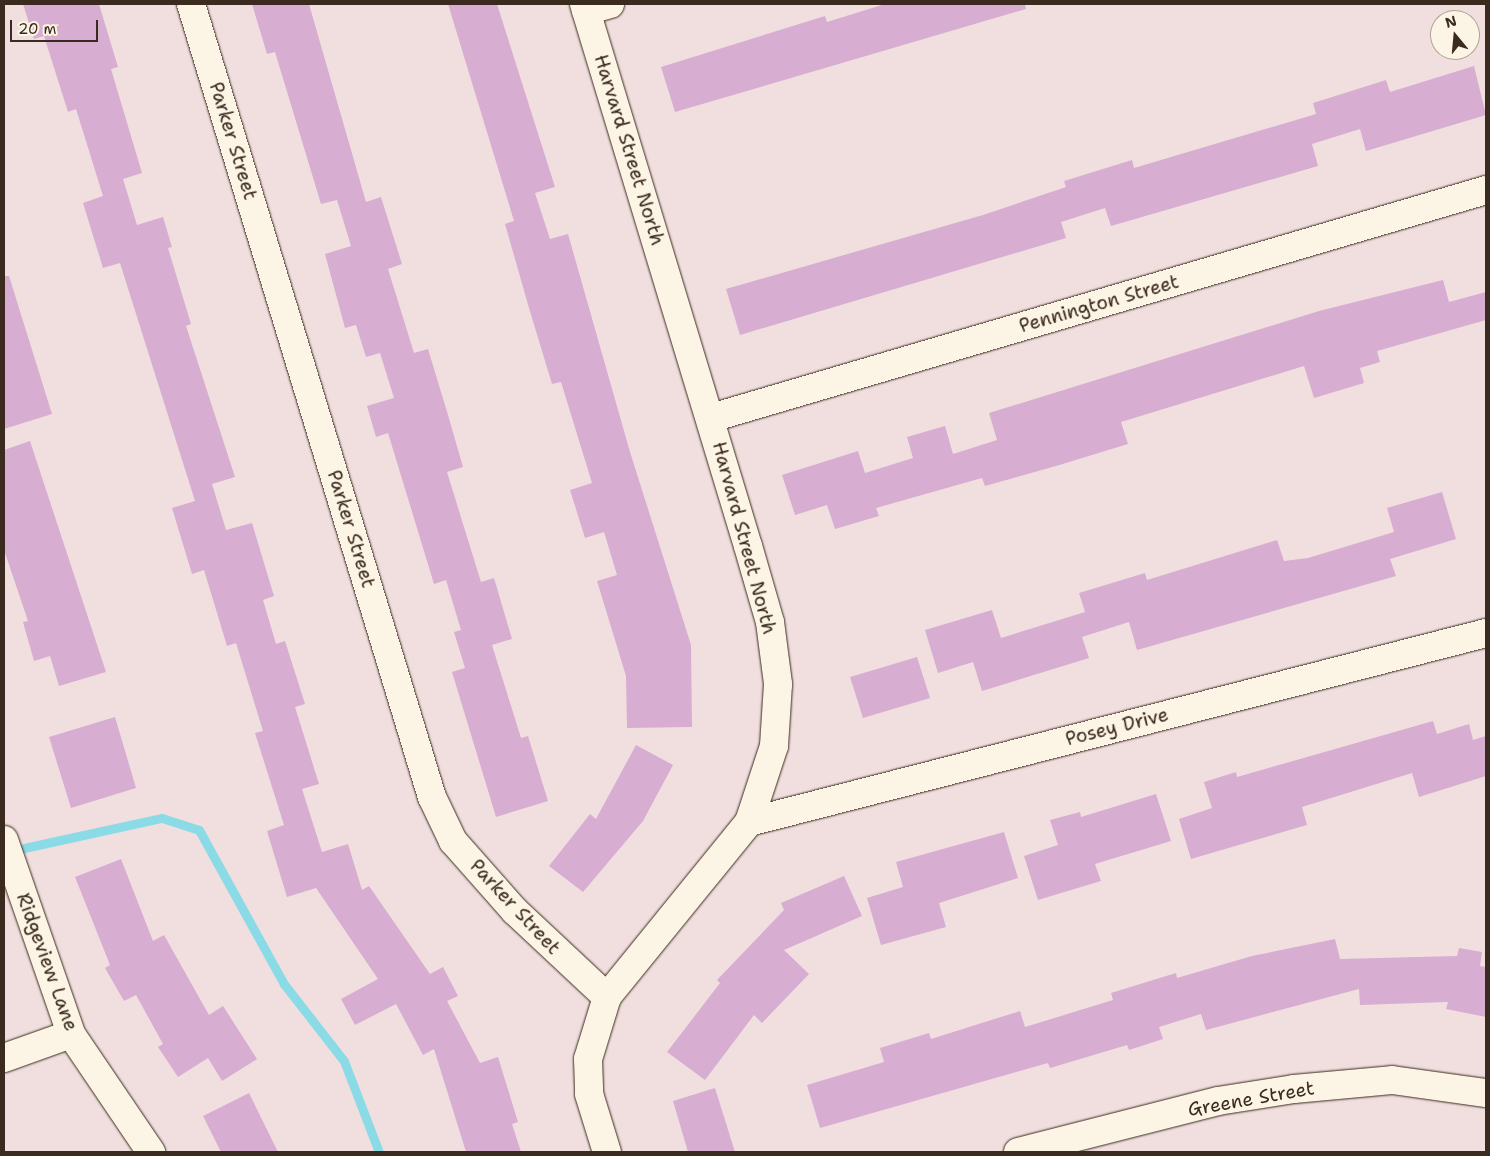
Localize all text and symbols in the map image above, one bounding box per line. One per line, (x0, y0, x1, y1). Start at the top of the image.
scale bar (12, 10, 100, 42)
north arrow (1430, 10, 1480, 60)
text: N (1443, 11, 1459, 32)
text: 20 m (18, 19, 57, 39)
street label: Harvard Street North (589, 52, 669, 248)
street label: Parker Street (204, 79, 262, 203)
street label: Pennington Street (1017, 270, 1181, 338)
street label: Harvard Street North (707, 439, 781, 637)
street label: Parker Street (322, 467, 380, 591)
street label: Posey Drive (1063, 703, 1171, 751)
street label: Parker Street (465, 855, 565, 959)
street label: Ridgeview Lane (12, 890, 82, 1034)
street label: Greene Street (1186, 1077, 1316, 1121)

